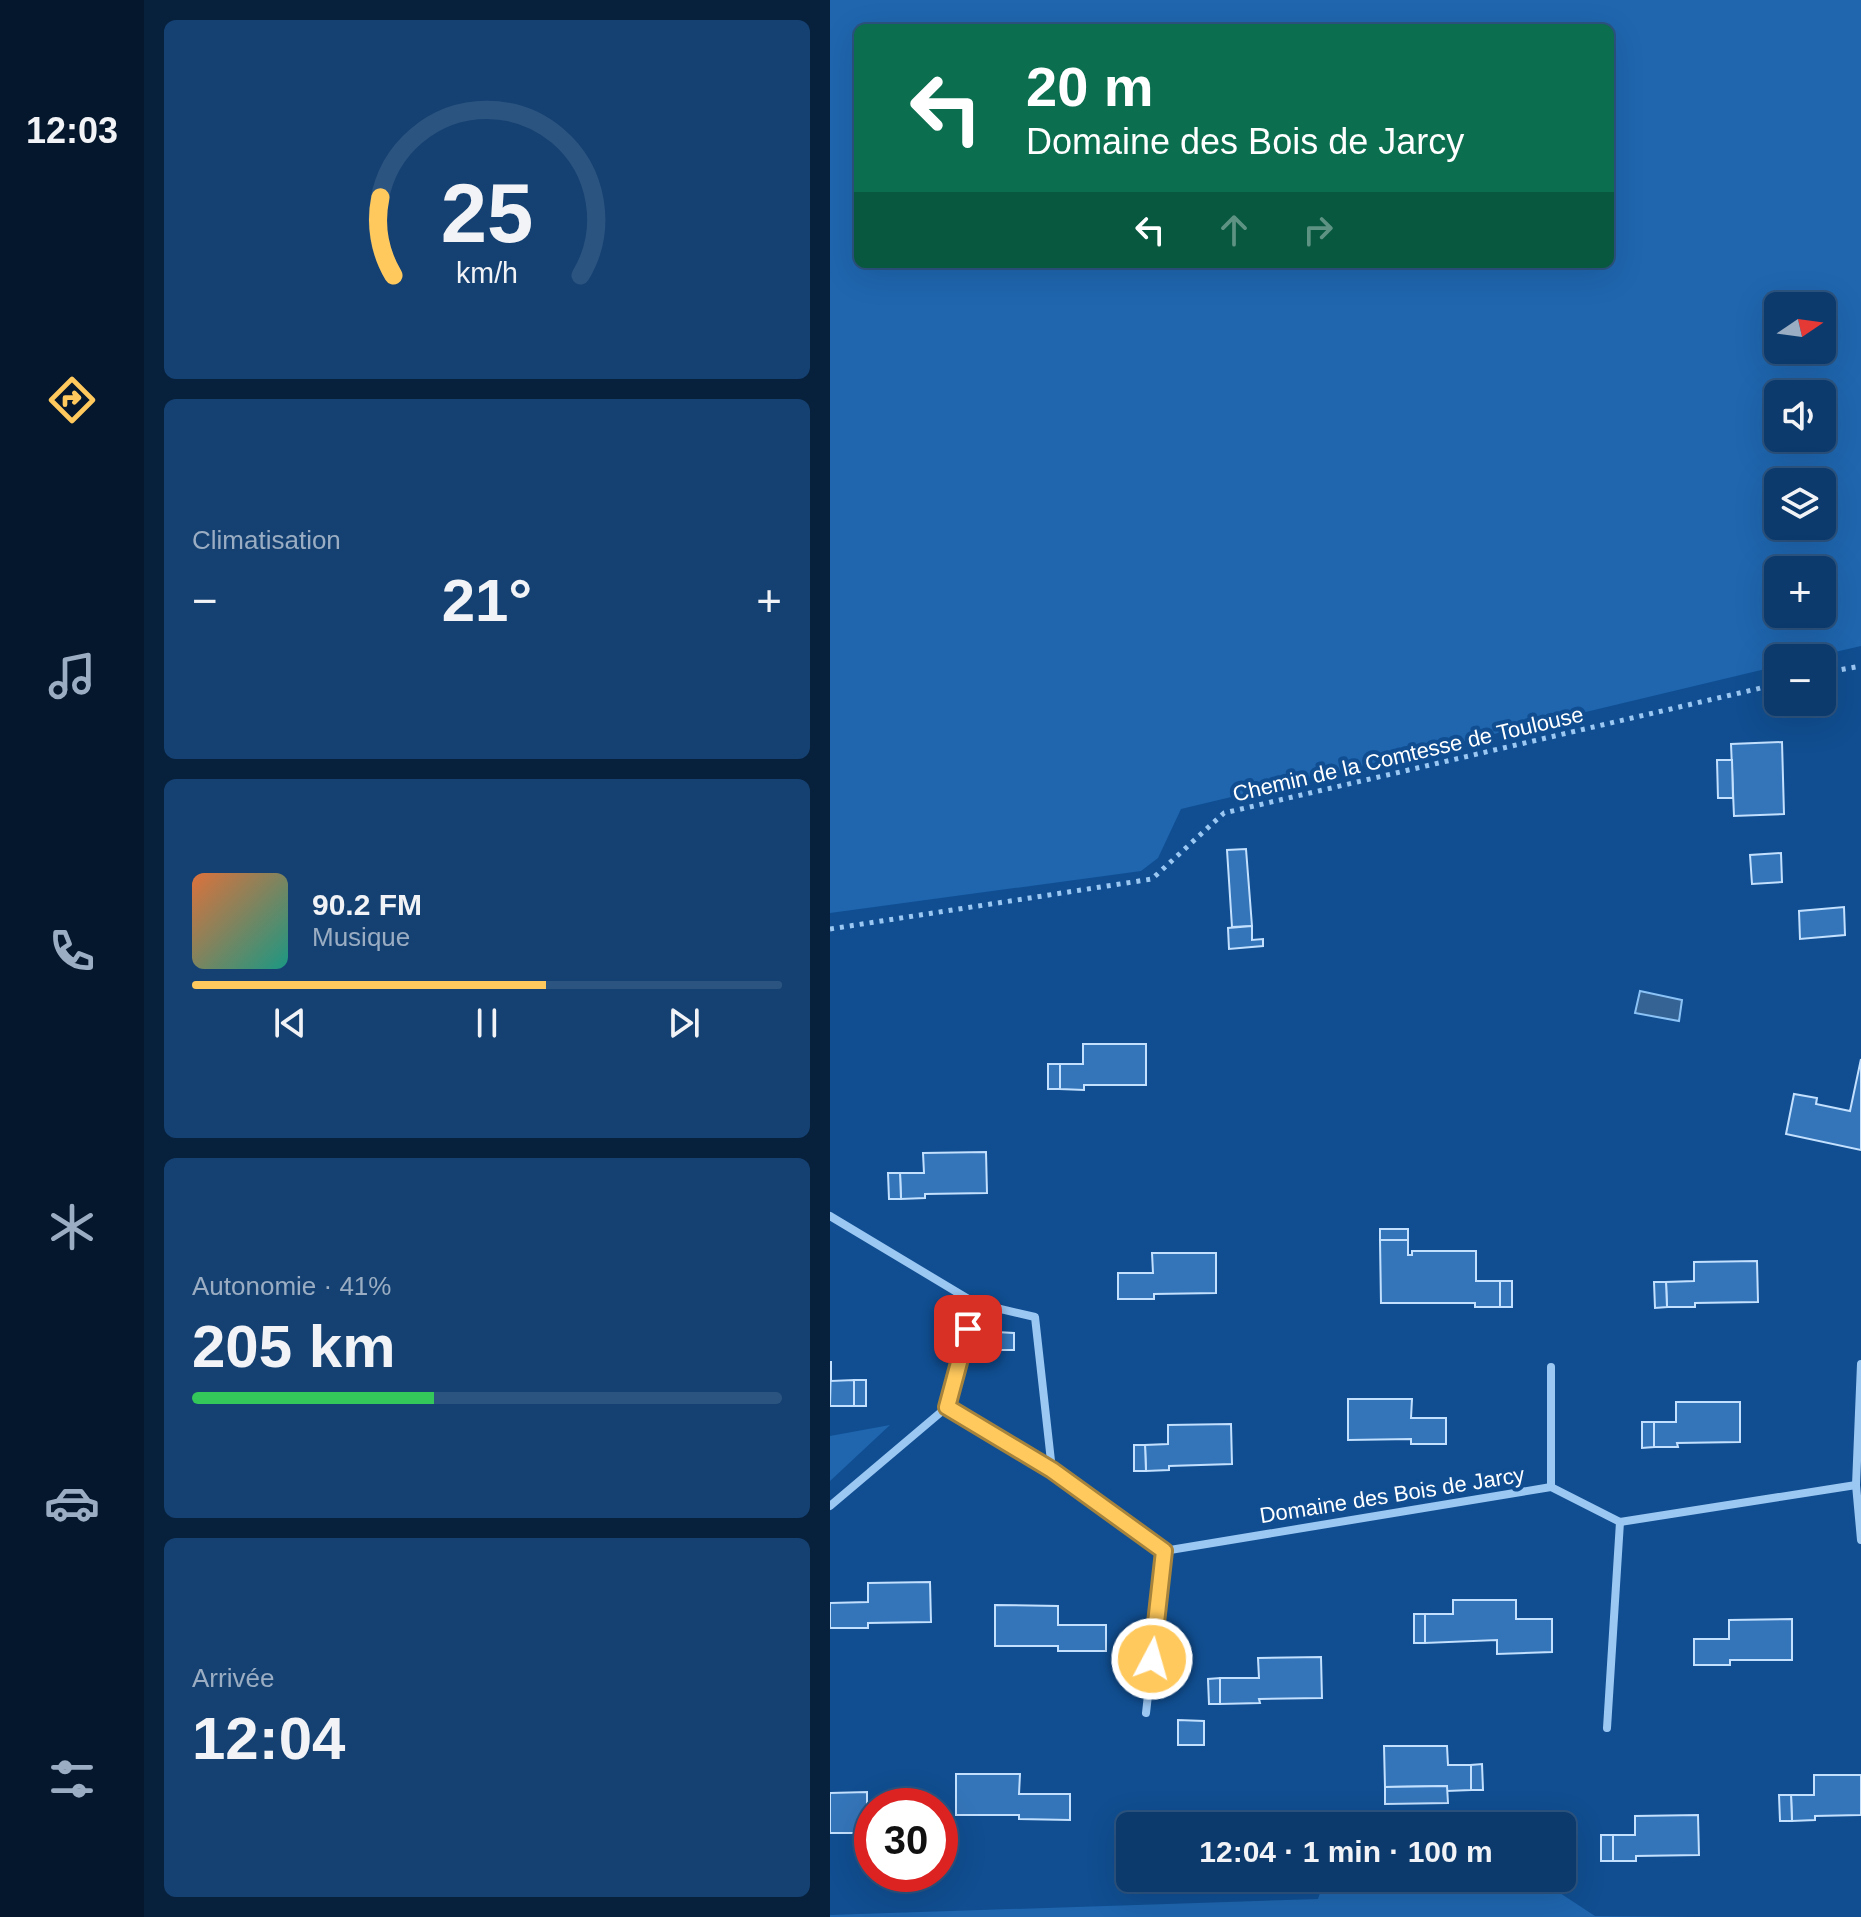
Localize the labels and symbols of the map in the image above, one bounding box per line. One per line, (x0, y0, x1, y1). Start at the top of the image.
north arrow (1764, 292, 1836, 364)
street label: Chemin de la Comtesse de Toulouse (1230, 701, 1586, 807)
pin (934, 1295, 1002, 1363)
street label: Domaine des Bois de Jarcy (1258, 1462, 1526, 1528)
position arrow (1110, 1617, 1194, 1701)
speed limit sign: 30 (854, 1788, 958, 1892)

